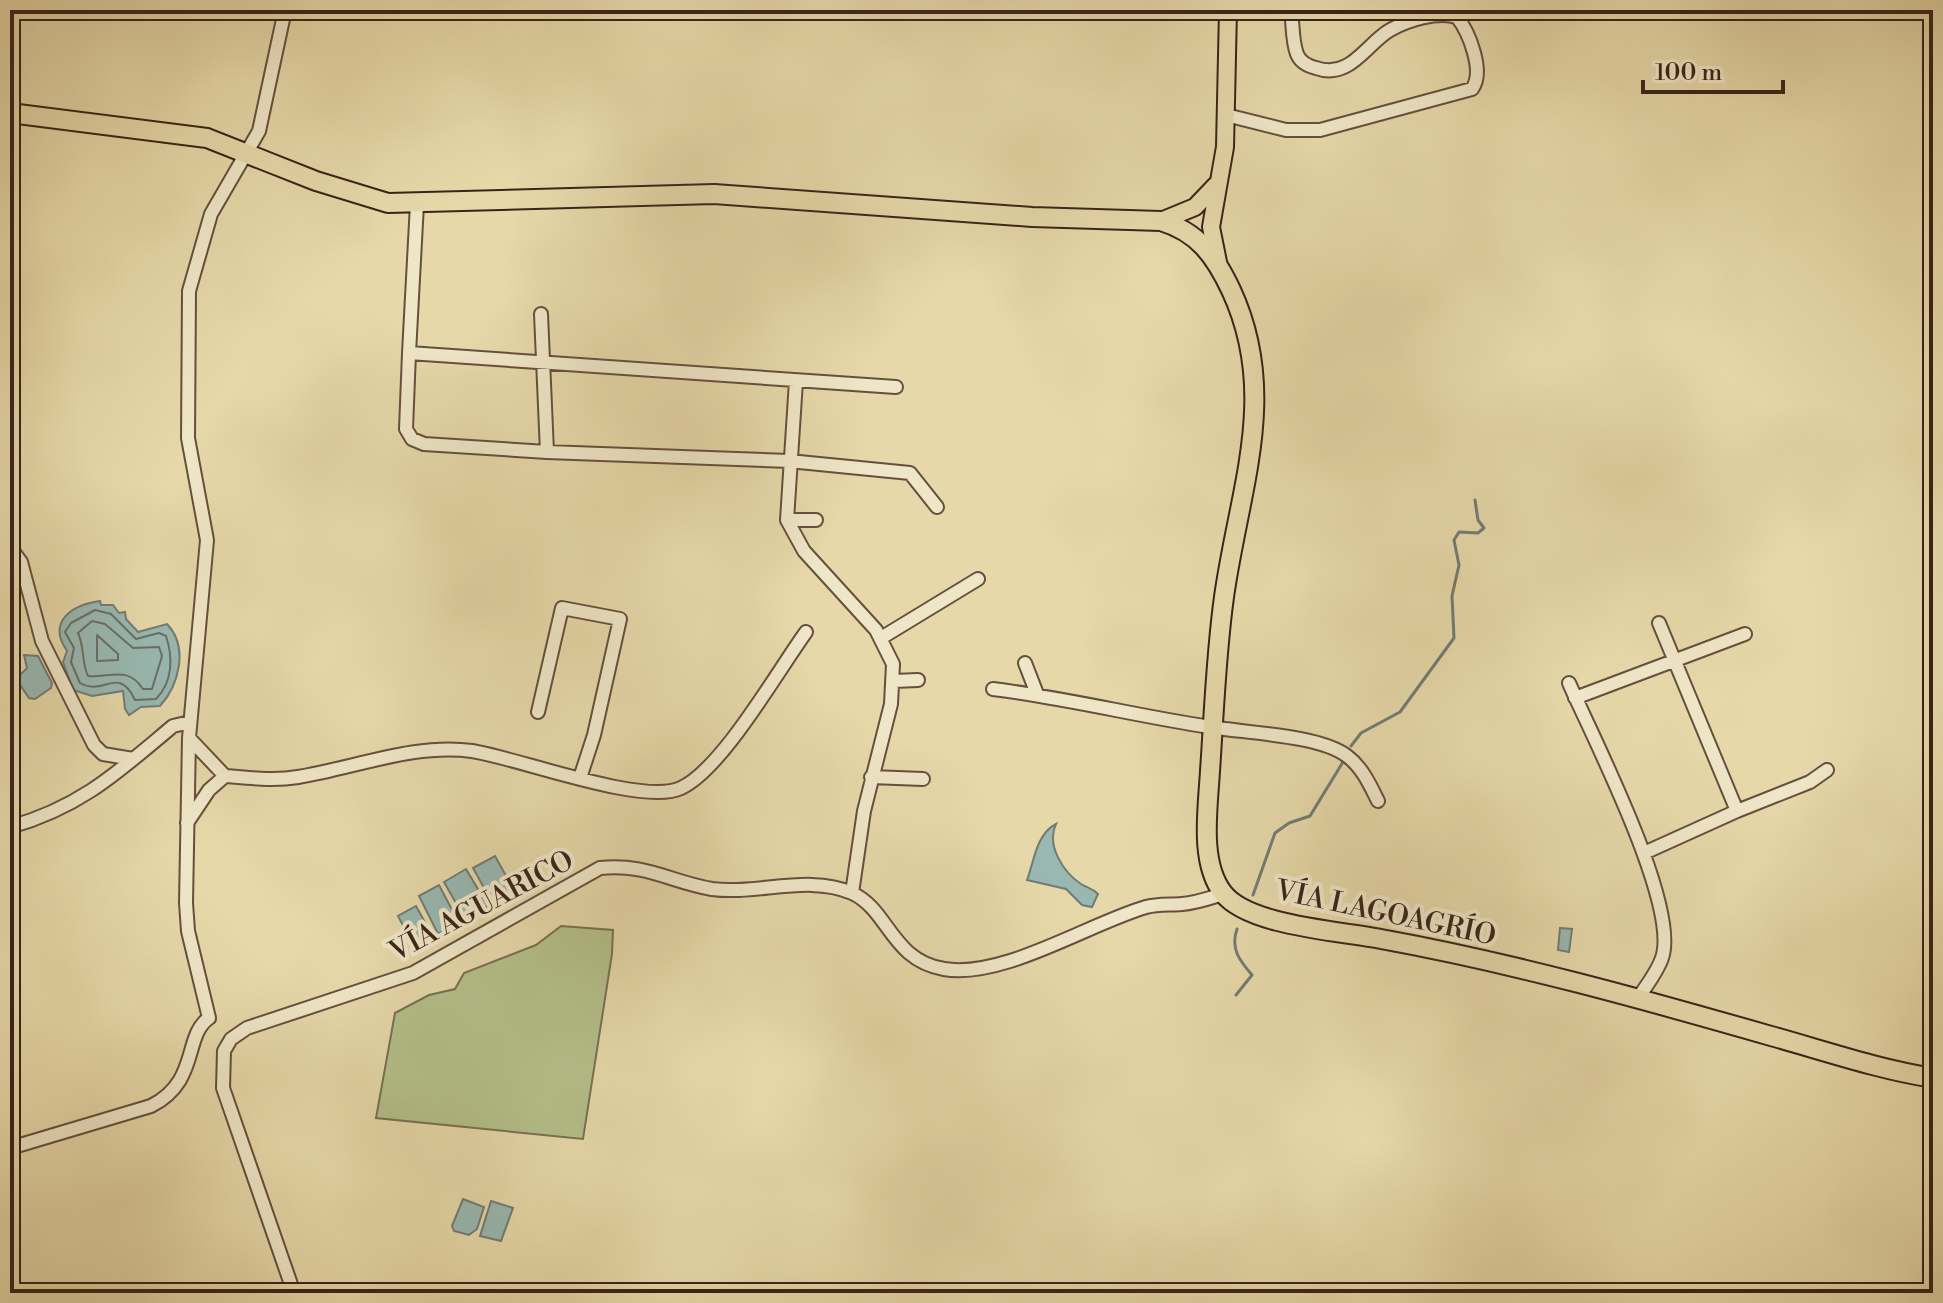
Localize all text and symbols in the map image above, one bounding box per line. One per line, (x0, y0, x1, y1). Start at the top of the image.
scale bar (1643, 44, 1783, 94)
text: 100 m (1655, 58, 1722, 88)
street label: VÍA AGUARICO (382, 841, 580, 970)
street label: VÍA LAGOAGRÍO (1271, 871, 1499, 954)

